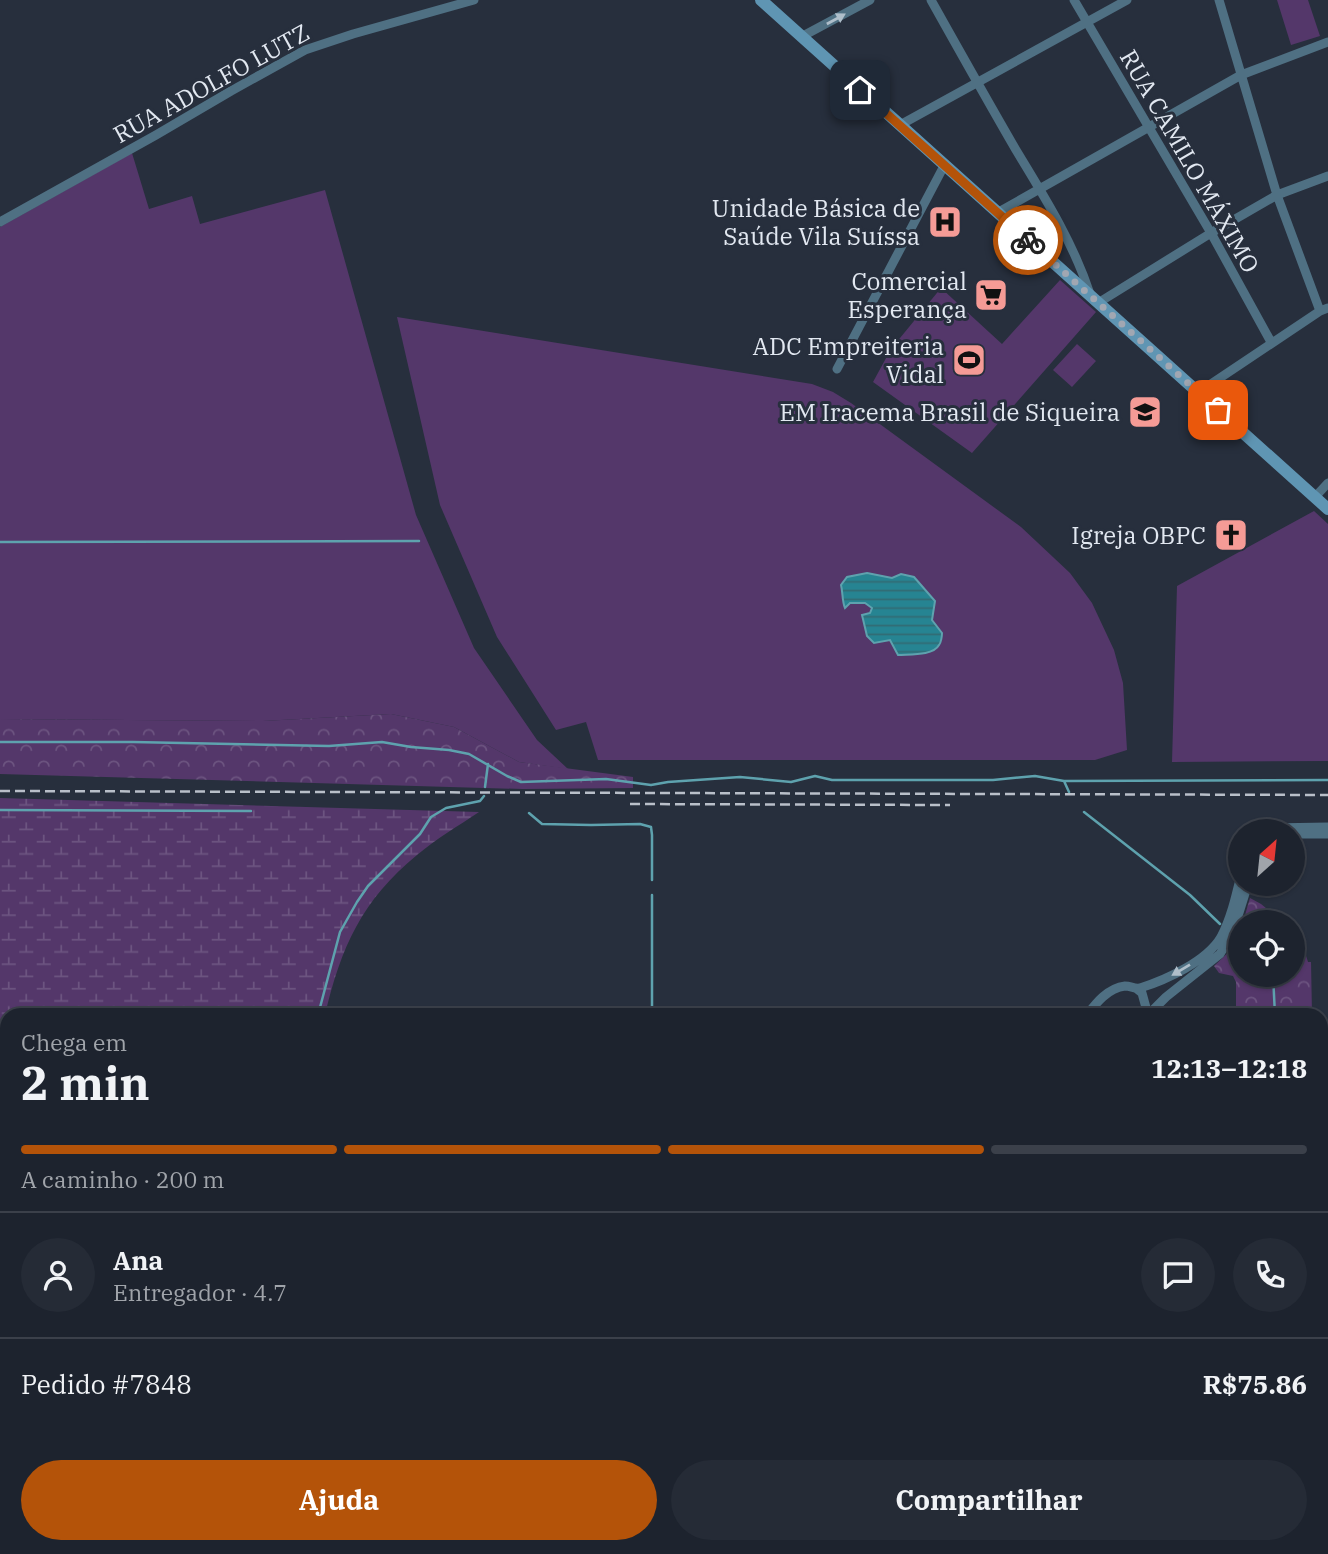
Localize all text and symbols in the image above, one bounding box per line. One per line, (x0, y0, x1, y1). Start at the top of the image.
one-way arrow (826, 13, 845, 25)
street label: RUA ADOLFO LUTZ (107, 16, 315, 150)
street label: RUA CAMILO MÁXIMO (1113, 44, 1267, 278)
pin (830, 60, 890, 120)
icon: home (841, 71, 879, 109)
place label: Unidade Básica de Saúde Vila Suíssa (712, 192, 920, 252)
hospital icon: Unidade Básica de Saúde Vila Suíssa (926, 203, 964, 241)
courier (993, 205, 1063, 275)
icon: bike (1009, 221, 1047, 259)
place label: Comercial Esperança (848, 265, 967, 325)
supermarket icon: Comercial Esperança (972, 276, 1010, 314)
place label: ADC Empreiteria Vidal (753, 330, 944, 390)
sports icon: ADC Empreiteria Vidal (950, 341, 988, 379)
pin (1188, 380, 1248, 440)
icon: bag (1199, 391, 1237, 429)
school or university icon: EM Iracema Brasil de Siqueira (1126, 393, 1164, 431)
place label: EM Iracema Brasil de Siqueira (780, 396, 1120, 428)
church icon: Igreja OBPC (1212, 516, 1250, 554)
place label: Igreja OBPC (1071, 519, 1206, 551)
north arrow (1228, 819, 1306, 896)
map controls (1228, 819, 1305, 987)
button: locate (1228, 910, 1305, 987)
one-way arrow (1172, 964, 1191, 977)
text: Chega em (21, 1027, 127, 1057)
text: 12:13–12:18 (1151, 1051, 1307, 1085)
text: 2 min (21, 1053, 150, 1113)
text: A caminho · 200 m (21, 1164, 224, 1194)
button: person (21, 1238, 95, 1312)
button: chat (1141, 1238, 1215, 1312)
button: phone (1233, 1238, 1307, 1312)
text: Ana (113, 1243, 163, 1277)
text: Entregador · 4.7 (113, 1277, 287, 1307)
text: Pedido #7848 (21, 1367, 192, 1401)
text: R$75.86 (1203, 1367, 1307, 1401)
button: Ajuda (21, 1460, 657, 1540)
button: Compartilhar (671, 1460, 1307, 1540)

